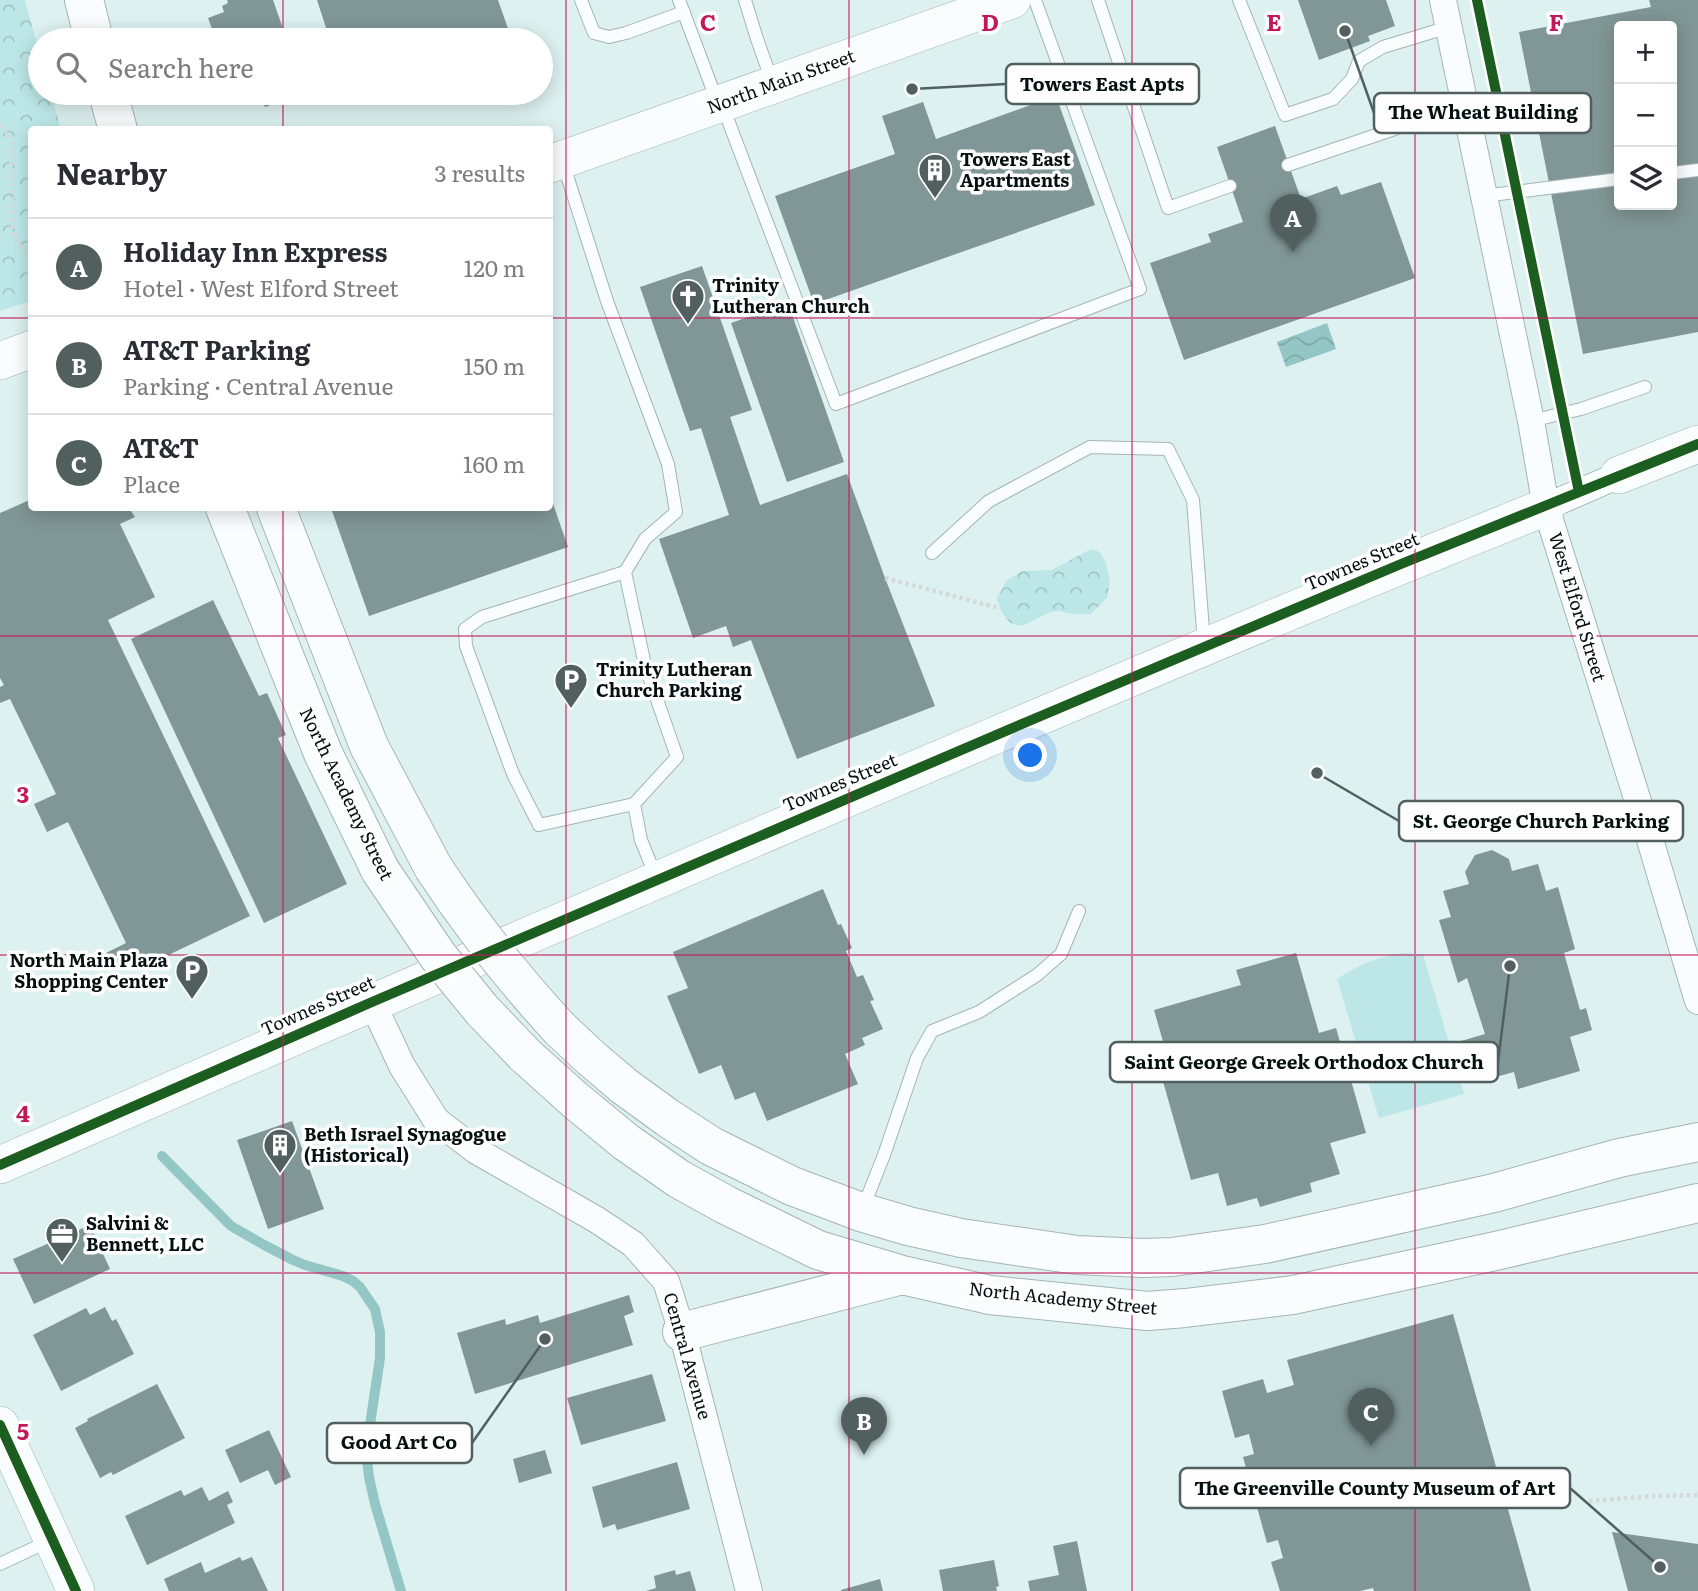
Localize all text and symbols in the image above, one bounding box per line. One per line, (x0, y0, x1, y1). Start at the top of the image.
text: C (700, 4, 716, 38)
text: D (981, 4, 999, 38)
text: E (1266, 4, 1282, 38)
text: F (1549, 4, 1564, 38)
map controls (1614, 21, 1677, 210)
button: + (1614, 21, 1677, 84)
search box (28, 28, 553, 105)
street label: North Main Street (702, 41, 859, 120)
text: Search here (108, 47, 254, 86)
icon: search (52, 48, 90, 86)
callout: Towers East Apts (1006, 64, 1199, 104)
text: Towers East Apts (1020, 69, 1184, 97)
button: − (1614, 84, 1677, 147)
callout: The Wheat Building (1374, 93, 1591, 133)
text: The Wheat Building (1388, 97, 1578, 125)
place label: Towers East Apartments (960, 145, 1071, 193)
button: layers (1614, 147, 1677, 210)
text: Nearby (56, 150, 167, 194)
building icon: Towers East Apartments (916, 151, 954, 200)
text: 3 results (434, 155, 525, 189)
pin: A (1270, 194, 1316, 252)
text: Holiday Inn Express (123, 231, 388, 270)
text: A (70, 250, 88, 284)
text: 120 m (464, 250, 525, 284)
text: Hotel · West Elford Street (123, 270, 399, 304)
place label: Trinity Lutheran Church (712, 271, 870, 319)
church icon: Trinity Lutheran Church (669, 277, 707, 326)
text: AT&T Parking (123, 329, 310, 368)
text: B (71, 348, 87, 382)
text: 150 m (464, 348, 525, 382)
text: Parking · Central Avenue (123, 368, 393, 402)
text: AT&T (123, 427, 199, 466)
text: C (71, 446, 87, 480)
text: 160 m (463, 446, 525, 480)
text: Place (123, 466, 180, 500)
street label: Townes Street (1300, 524, 1423, 597)
street label: West Elford Street (1543, 529, 1614, 685)
place label: Trinity Lutheran Church Parking (596, 655, 753, 703)
parking icon: Trinity Lutheran Church Parking (552, 661, 590, 710)
street label: North Academy Street (294, 702, 401, 885)
your location (1013, 738, 1047, 772)
street label: Townes Street (778, 745, 901, 818)
text: 3 (17, 776, 29, 810)
callout: St. George Church Parking (1399, 801, 1683, 841)
text: St. George Church Parking (1413, 806, 1670, 834)
place label: North Main Plaza Shopping Center (9, 946, 169, 994)
parking icon: North Main Plaza Shopping Center (173, 952, 211, 1001)
street label: Townes Street (256, 967, 379, 1042)
callout: Saint George Greek Orthodox Church (1110, 1042, 1498, 1082)
text: Saint George Greek Orthodox Church (1124, 1047, 1484, 1075)
text: 4 (16, 1095, 30, 1129)
place label: Beth Israel Synagogue (Historical) (304, 1120, 506, 1168)
building icon: Beth Israel Synagogue (Historical) (261, 1126, 299, 1175)
place label: Salvini & Bennett, LLC (86, 1209, 204, 1257)
office icon: Salvini & Bennett, LLC (43, 1215, 81, 1264)
street label: North Academy Street (968, 1274, 1159, 1321)
street label: Central Avenue (657, 1289, 719, 1422)
pin: C (1348, 1388, 1394, 1446)
pin: B (841, 1397, 887, 1455)
text: 5 (17, 1413, 29, 1447)
callout: Good Art Co (327, 1423, 472, 1463)
text: Good Art Co (341, 1427, 457, 1455)
callout: The Greenville County Museum of Art (1180, 1468, 1570, 1508)
text: The Greenville County Museum of Art (1194, 1473, 1556, 1501)

